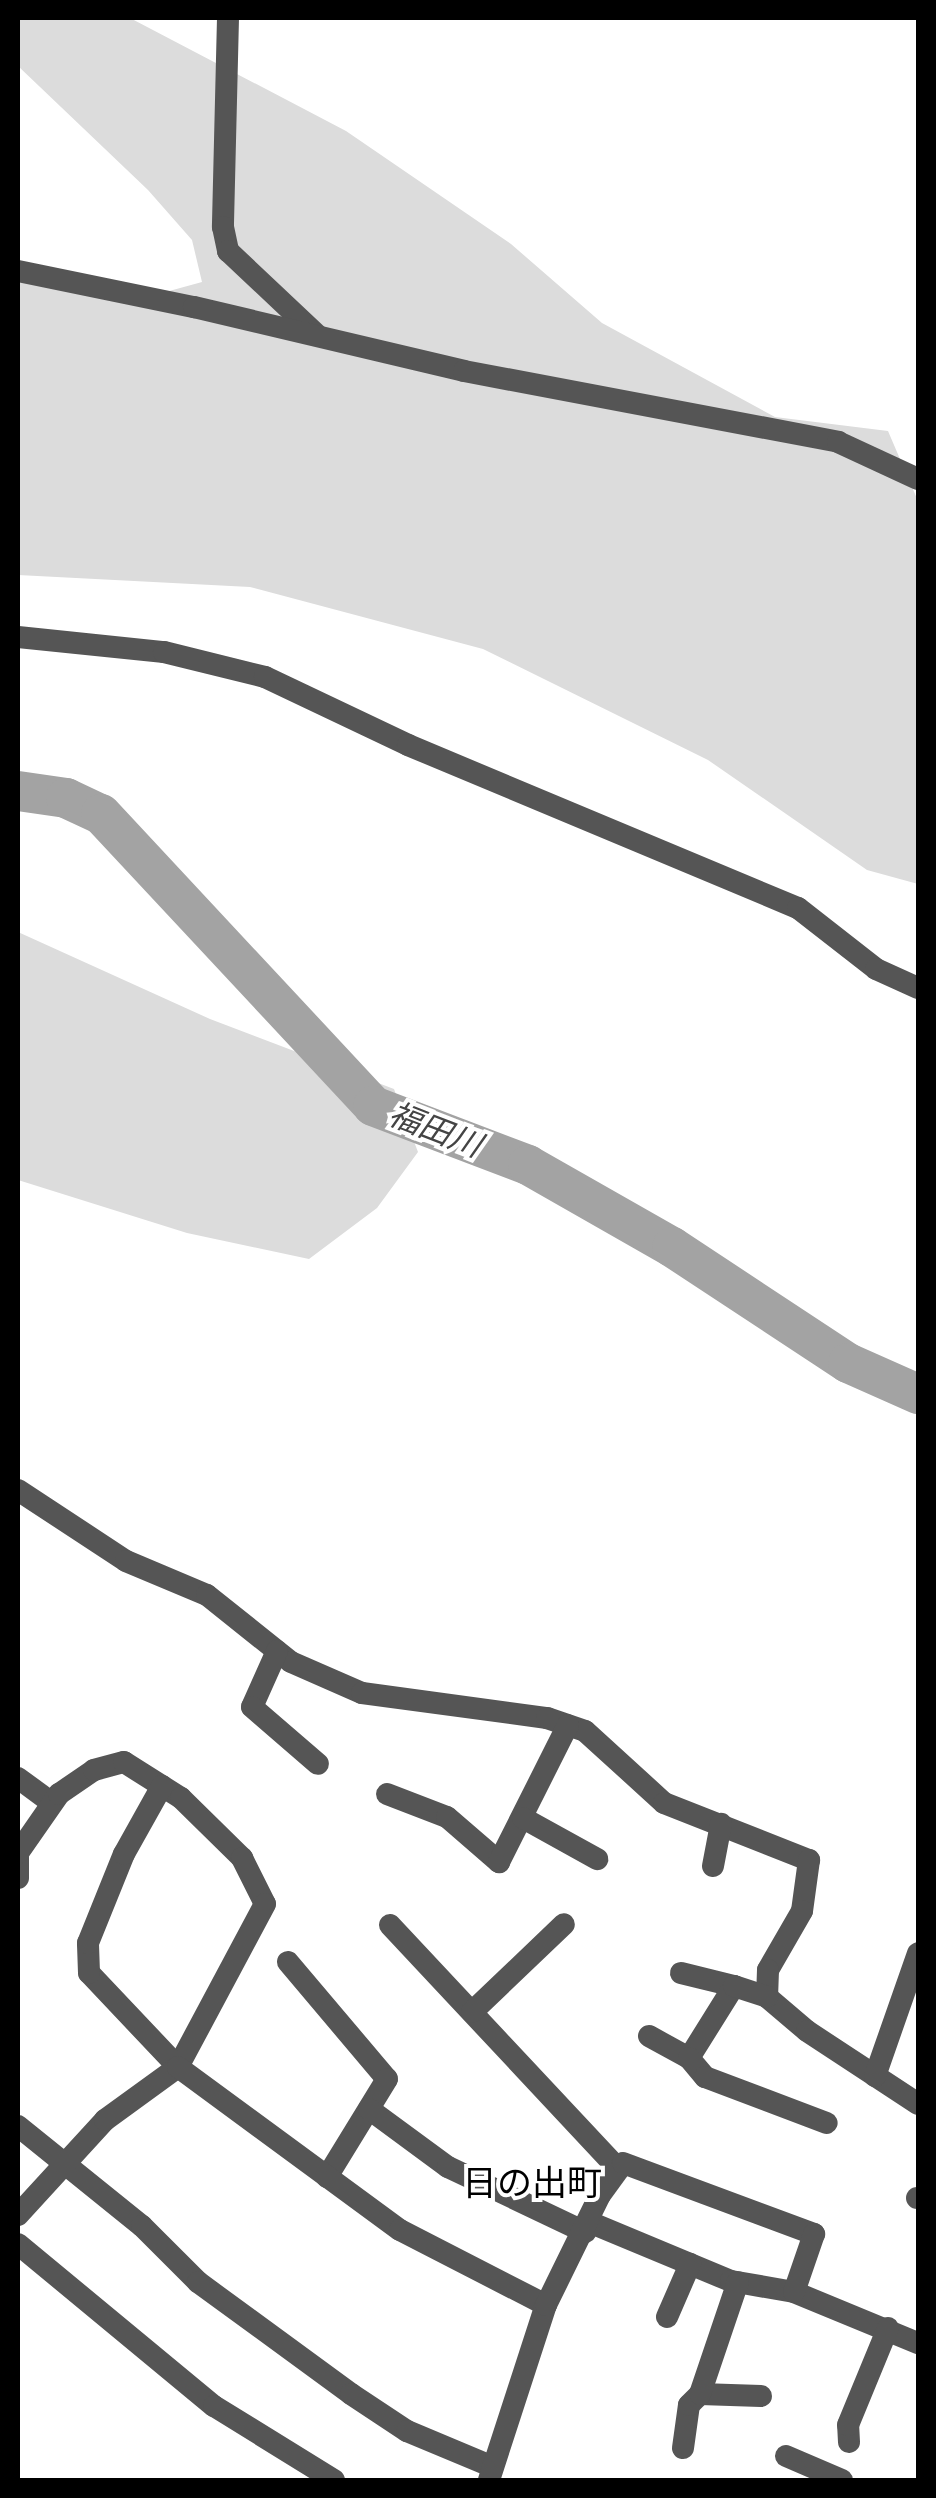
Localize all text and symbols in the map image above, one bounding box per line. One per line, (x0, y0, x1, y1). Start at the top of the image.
water label: 福田川 (383, 1095, 487, 1165)
district label: 日の出町 (462, 2162, 602, 2204)

